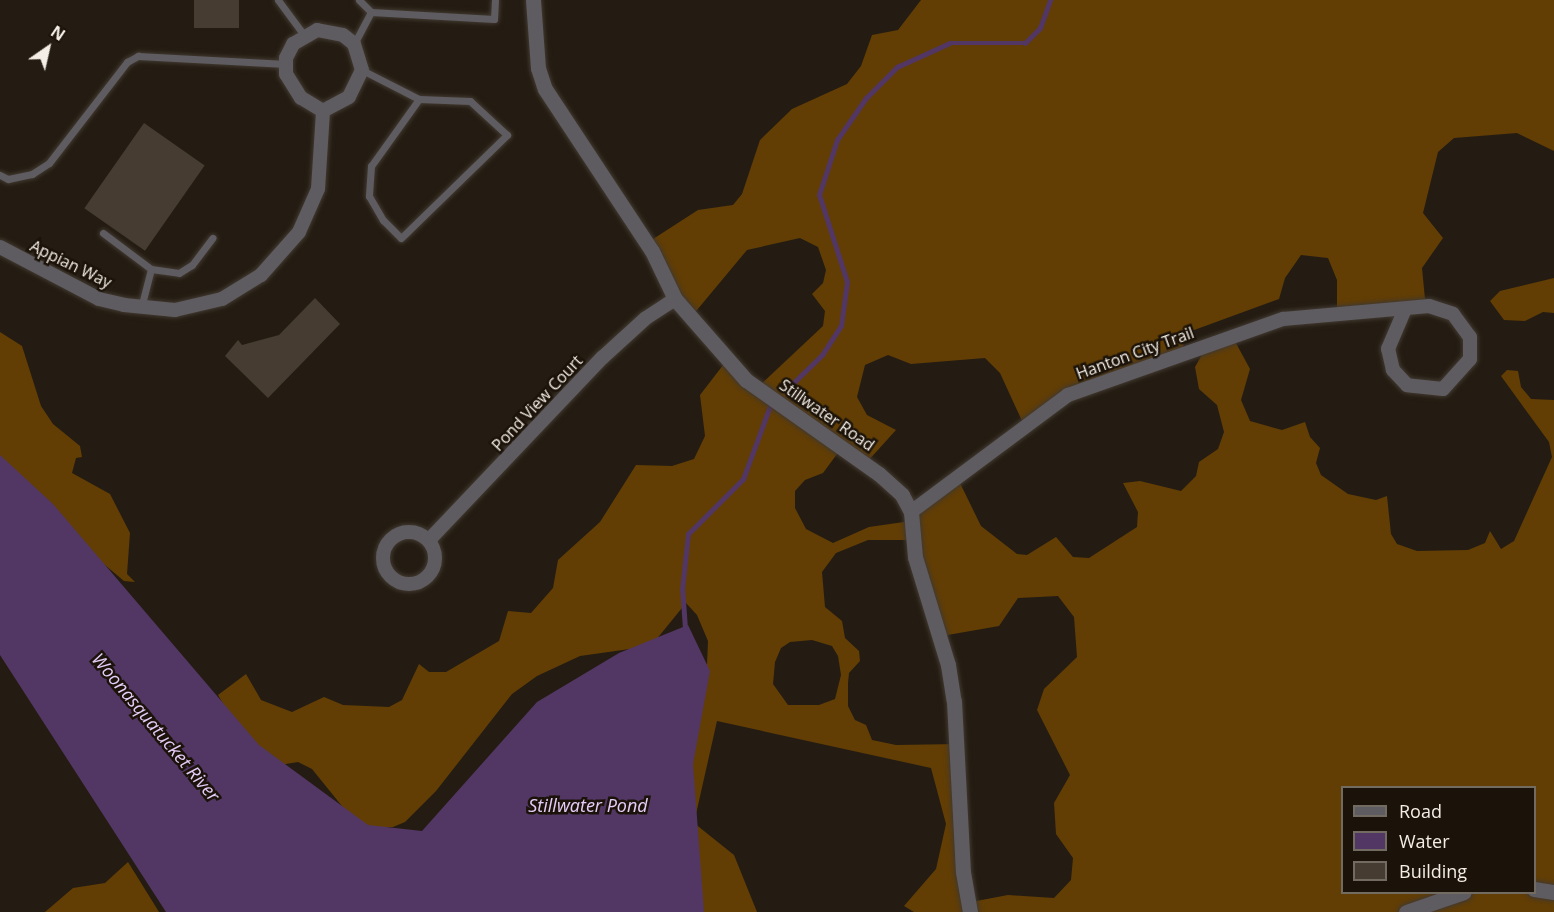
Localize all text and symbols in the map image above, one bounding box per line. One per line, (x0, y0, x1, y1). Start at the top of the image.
north arrow (18, 18, 78, 78)
text: N (47, 20, 70, 46)
street label: Appian Way (27, 236, 115, 292)
street label: Hanton City Trail (1073, 323, 1197, 383)
street label: Pond View Court (488, 351, 586, 455)
street label: Stillwater Road (776, 375, 878, 455)
water label: Woonasquatucket River (88, 648, 224, 806)
legend (1341, 786, 1536, 894)
water label: Stillwater Pond (528, 794, 648, 816)
text: Road (1399, 799, 1442, 823)
text: Water (1399, 829, 1450, 853)
text: Building (1399, 859, 1467, 883)

